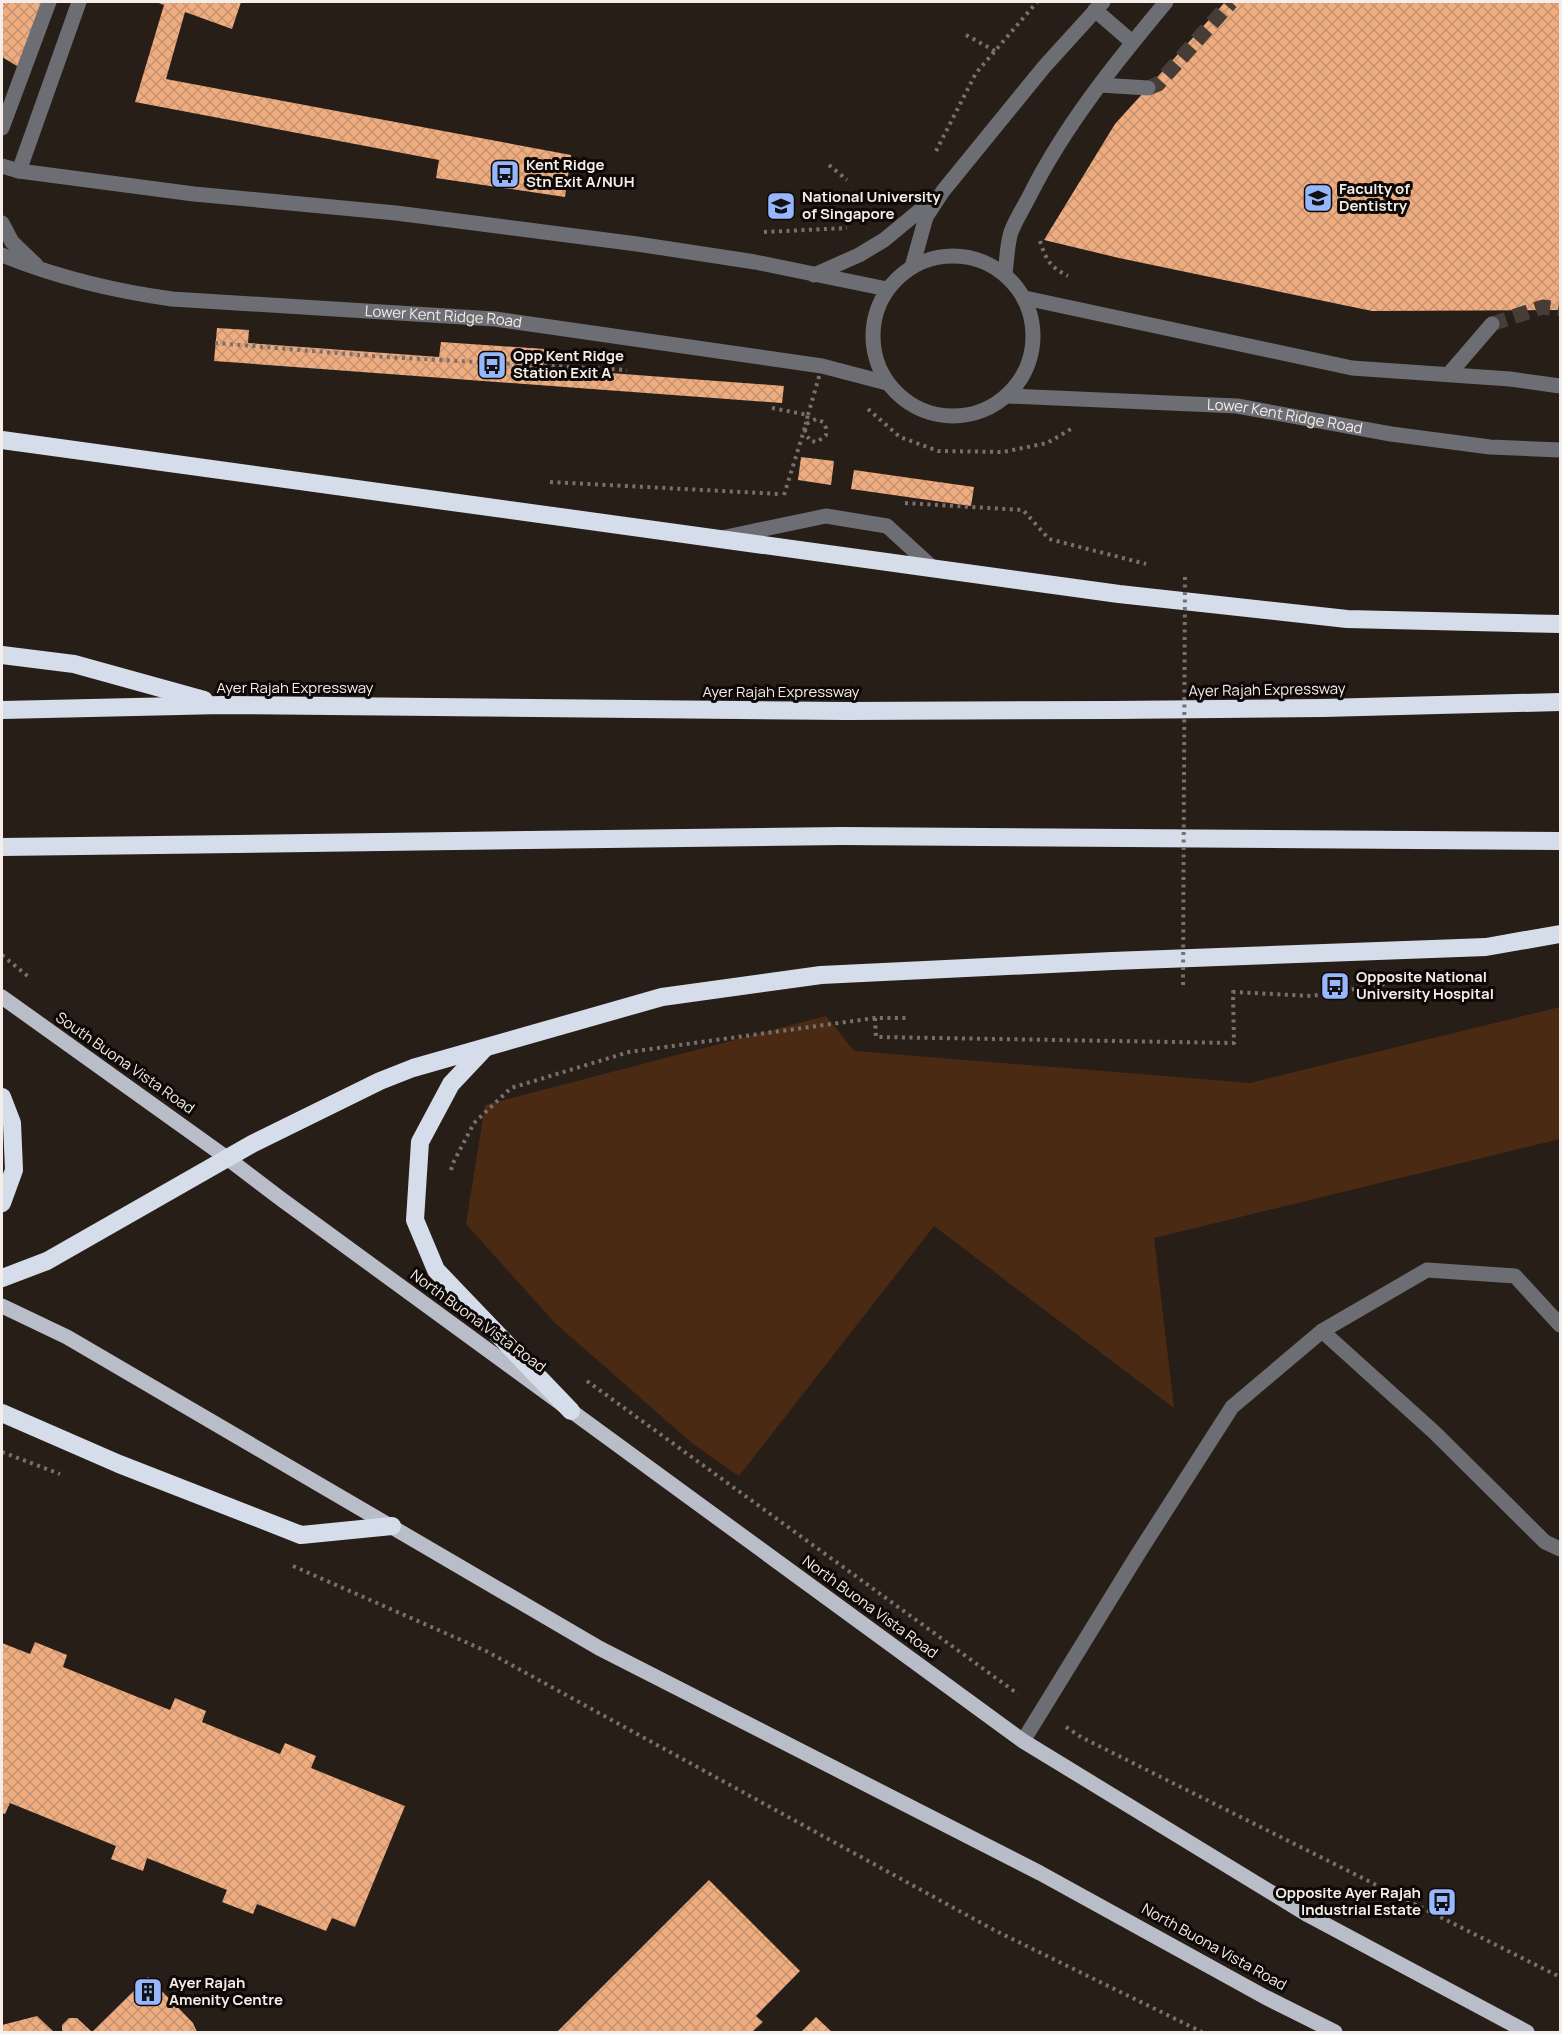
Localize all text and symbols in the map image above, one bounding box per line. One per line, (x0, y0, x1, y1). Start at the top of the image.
place label: Kent Ridge Stn Exit A/NUH (526, 154, 634, 192)
bus stop icon: Kent Ridge Stn Exit A/NUH (489, 158, 521, 190)
place label: Faculty of Dentistry (1339, 178, 1410, 216)
school or university icon: Faculty of Dentistry (1302, 182, 1334, 214)
place label: National University of Singapore (802, 186, 941, 224)
school or university icon: National University of Singapore (765, 190, 797, 222)
street label: Lower Kent Ridge Road (364, 300, 523, 333)
place label: Opp Kent Ridge Station Exit A (513, 345, 624, 383)
bus stop icon: Opp Kent Ridge Station Exit A (476, 349, 508, 381)
street label: Lower Kent Ridge Road (1207, 394, 1364, 439)
street label: Ayer Rajah Expressway (217, 677, 374, 698)
street label: Ayer Rajah Expressway (1188, 678, 1346, 701)
street label: Ayer Rajah Expressway (703, 681, 860, 702)
place label: Opposite National University Hospital (1356, 966, 1494, 1004)
bus stop icon: Opposite National University Hospital (1319, 970, 1351, 1002)
street label: South Buona Vista Road (52, 1007, 199, 1119)
street label: North Buona Vista Road (406, 1264, 550, 1377)
street label: North Buona Vista Road (798, 1550, 942, 1663)
place label: Opposite Ayer Rajah Industrial Estate (1275, 1882, 1421, 1920)
bus stop icon: Opposite Ayer Rajah Industrial Estate (1426, 1886, 1458, 1918)
street label: North Buona Vista Road (1138, 1898, 1290, 1995)
place label: Ayer Rajah Amenity Centre (169, 1972, 283, 2010)
building icon: Ayer Rajah Amenity Centre (132, 1976, 164, 2008)

